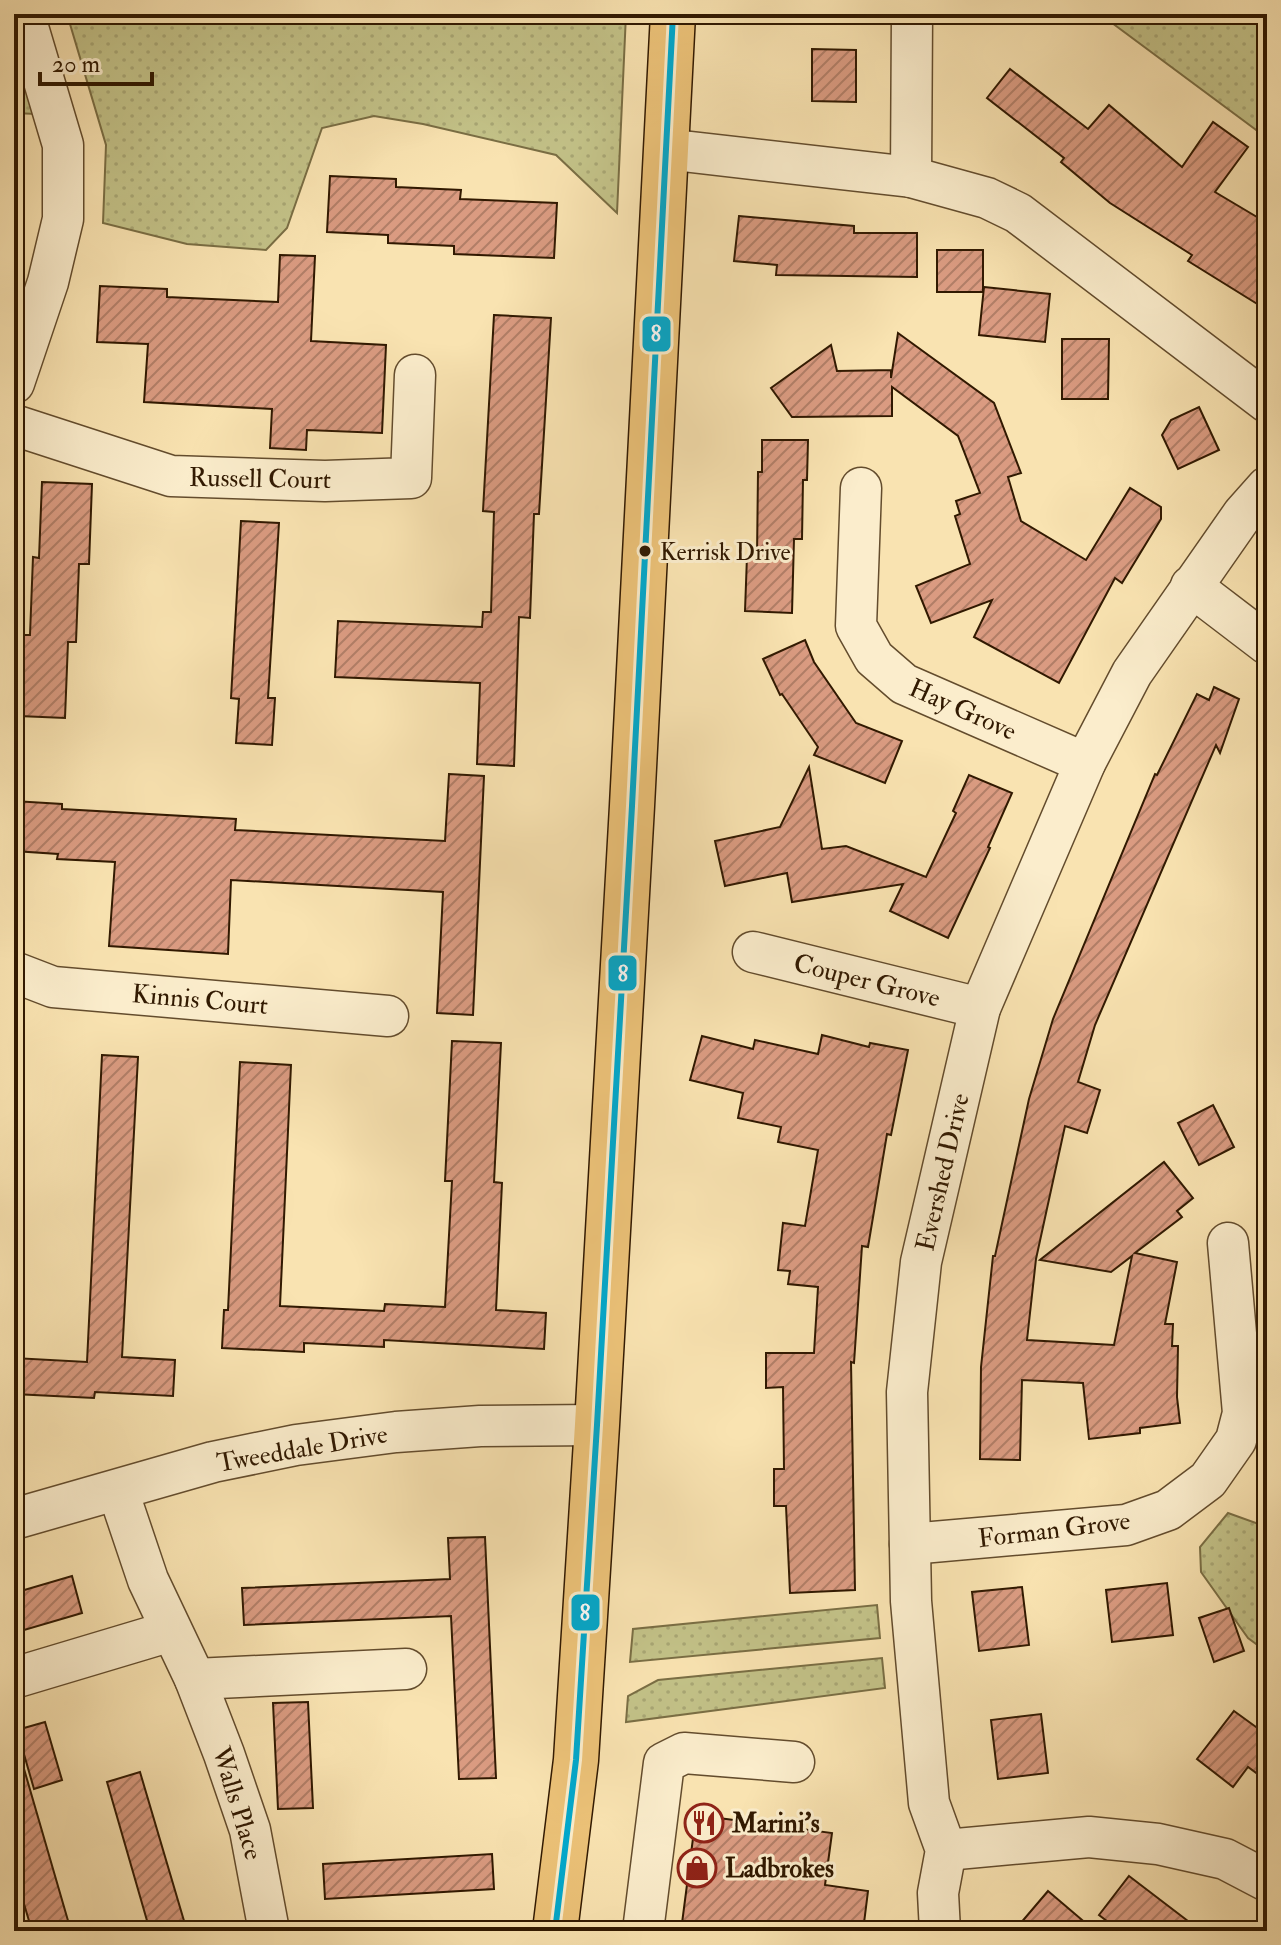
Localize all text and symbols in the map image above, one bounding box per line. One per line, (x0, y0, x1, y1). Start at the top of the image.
scale bar (40, 36, 152, 86)
text: 20 m (52, 49, 101, 80)
line badge: 8 (641, 315, 672, 353)
text: 8 (651, 320, 662, 348)
street label: Russell Court (188, 462, 331, 496)
place label: Kerrisk Drive (660, 537, 790, 568)
marker: Kerrisk Drive (637, 543, 653, 559)
street label: Hay Grove (904, 672, 1021, 748)
street label: Couper Grove (790, 947, 943, 1016)
line badge: 8 (607, 954, 638, 992)
text: 8 (618, 960, 629, 988)
street label: Kinnis Court (131, 978, 269, 1022)
street label: Evershed Drive (909, 1090, 977, 1254)
street label: Tweeddale Drive (214, 1418, 390, 1480)
street label: Forman Grove (976, 1505, 1132, 1555)
line badge: 8 (570, 1593, 601, 1632)
text: 8 (580, 1599, 591, 1627)
street label: Walls Place (204, 1742, 269, 1864)
restaurant icon: Marini's (683, 1802, 725, 1844)
place label: Marini's (731, 1808, 820, 1840)
shop icon: Ladbrokes (676, 1847, 718, 1889)
place label: Ladbrokes (725, 1853, 834, 1885)

